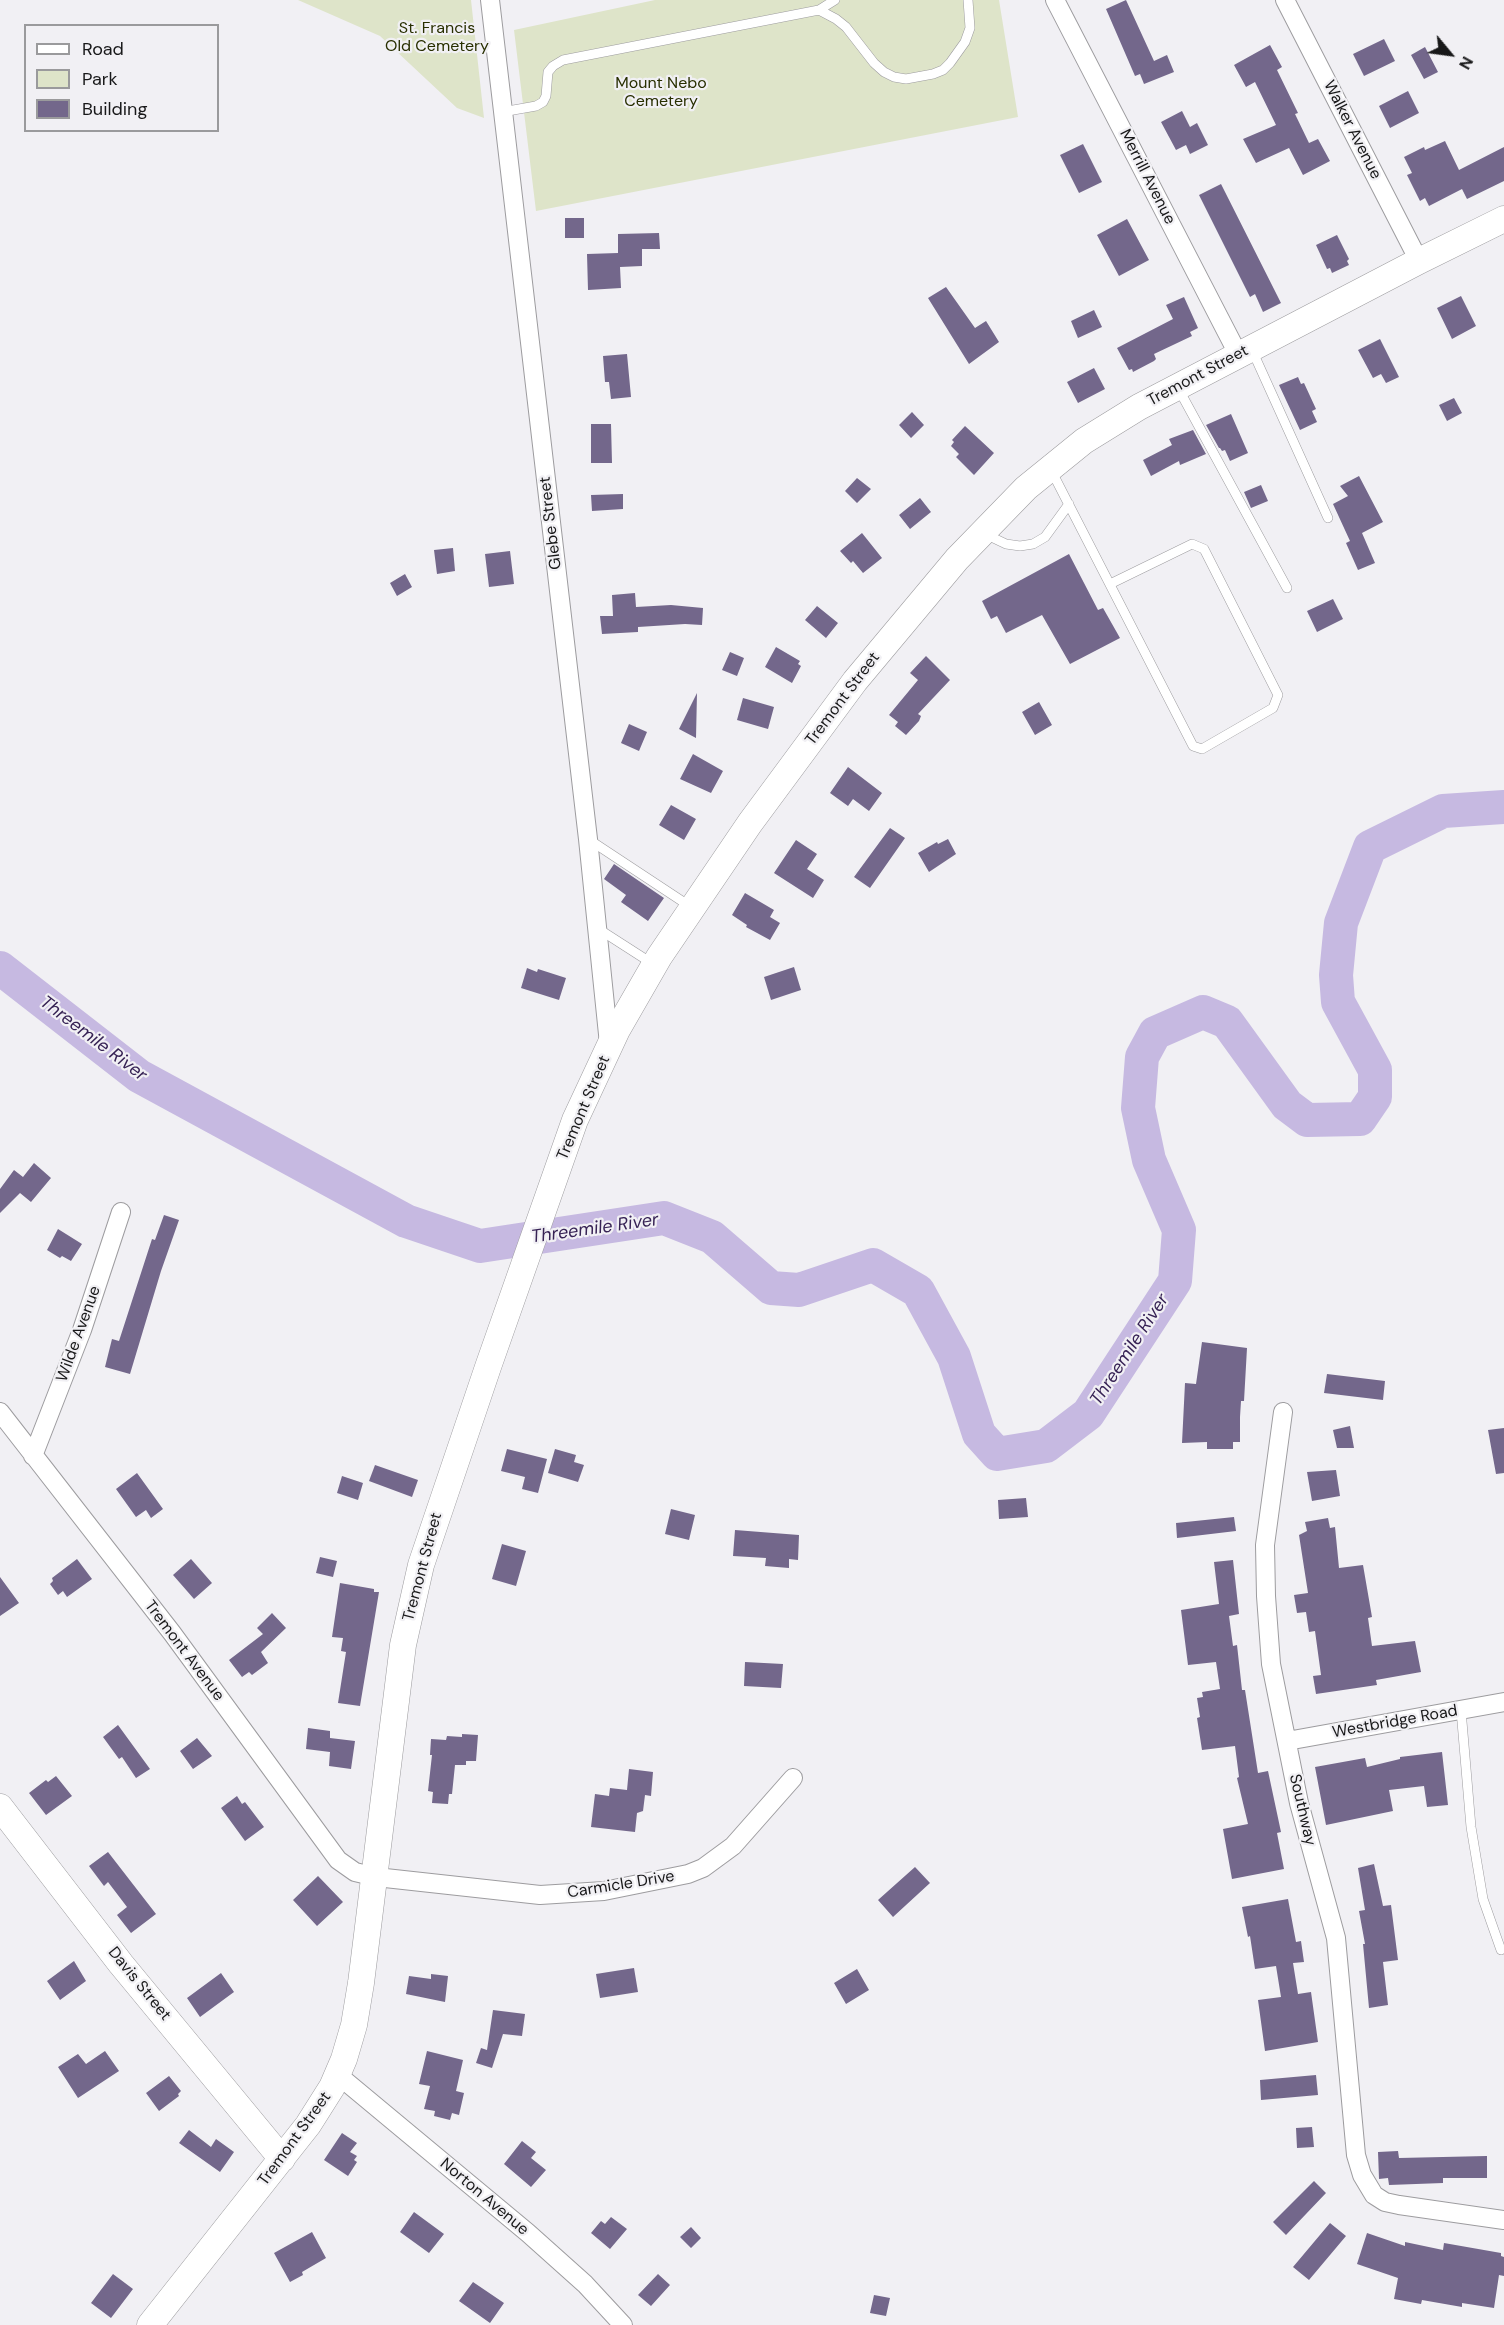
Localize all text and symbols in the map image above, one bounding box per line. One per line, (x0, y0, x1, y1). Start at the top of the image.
park label: St. Francis Old Cemetery (385, 19, 489, 57)
legend (24, 24, 219, 132)
north arrow (1420, 24, 1480, 84)
text: Road (82, 37, 124, 61)
text: N (1454, 53, 1478, 73)
text: Park (82, 67, 118, 91)
park label: Mount Nebo Cemetery (615, 74, 707, 112)
street label: Walker Avenue (1319, 77, 1385, 183)
text: Building (82, 97, 147, 121)
street label: Merrill Avenue (1115, 126, 1179, 228)
street label: Tremont Street (1144, 341, 1252, 411)
street label: Glebe Street (536, 475, 566, 571)
street label: Tremont Street (802, 649, 884, 749)
water label: Threemile River (35, 992, 151, 1086)
street label: Tremont Street (553, 1053, 615, 1163)
water label: Threemile River (530, 1209, 660, 1249)
street label: Wilde Avenue (53, 1283, 105, 1385)
water label: Threemile River (1086, 1290, 1174, 1410)
street label: Tremont Street (399, 1511, 447, 1623)
street label: Tremont Avenue (140, 1597, 228, 1705)
street label: Westbridge Road (1331, 1702, 1459, 1742)
street label: Southway (1284, 1772, 1320, 1848)
street label: Carmicle Drive (566, 1867, 676, 1903)
street label: Davis Street (103, 1943, 175, 2025)
street label: Tremont Street (254, 2088, 336, 2190)
street label: Norton Avenue (436, 2154, 532, 2240)

